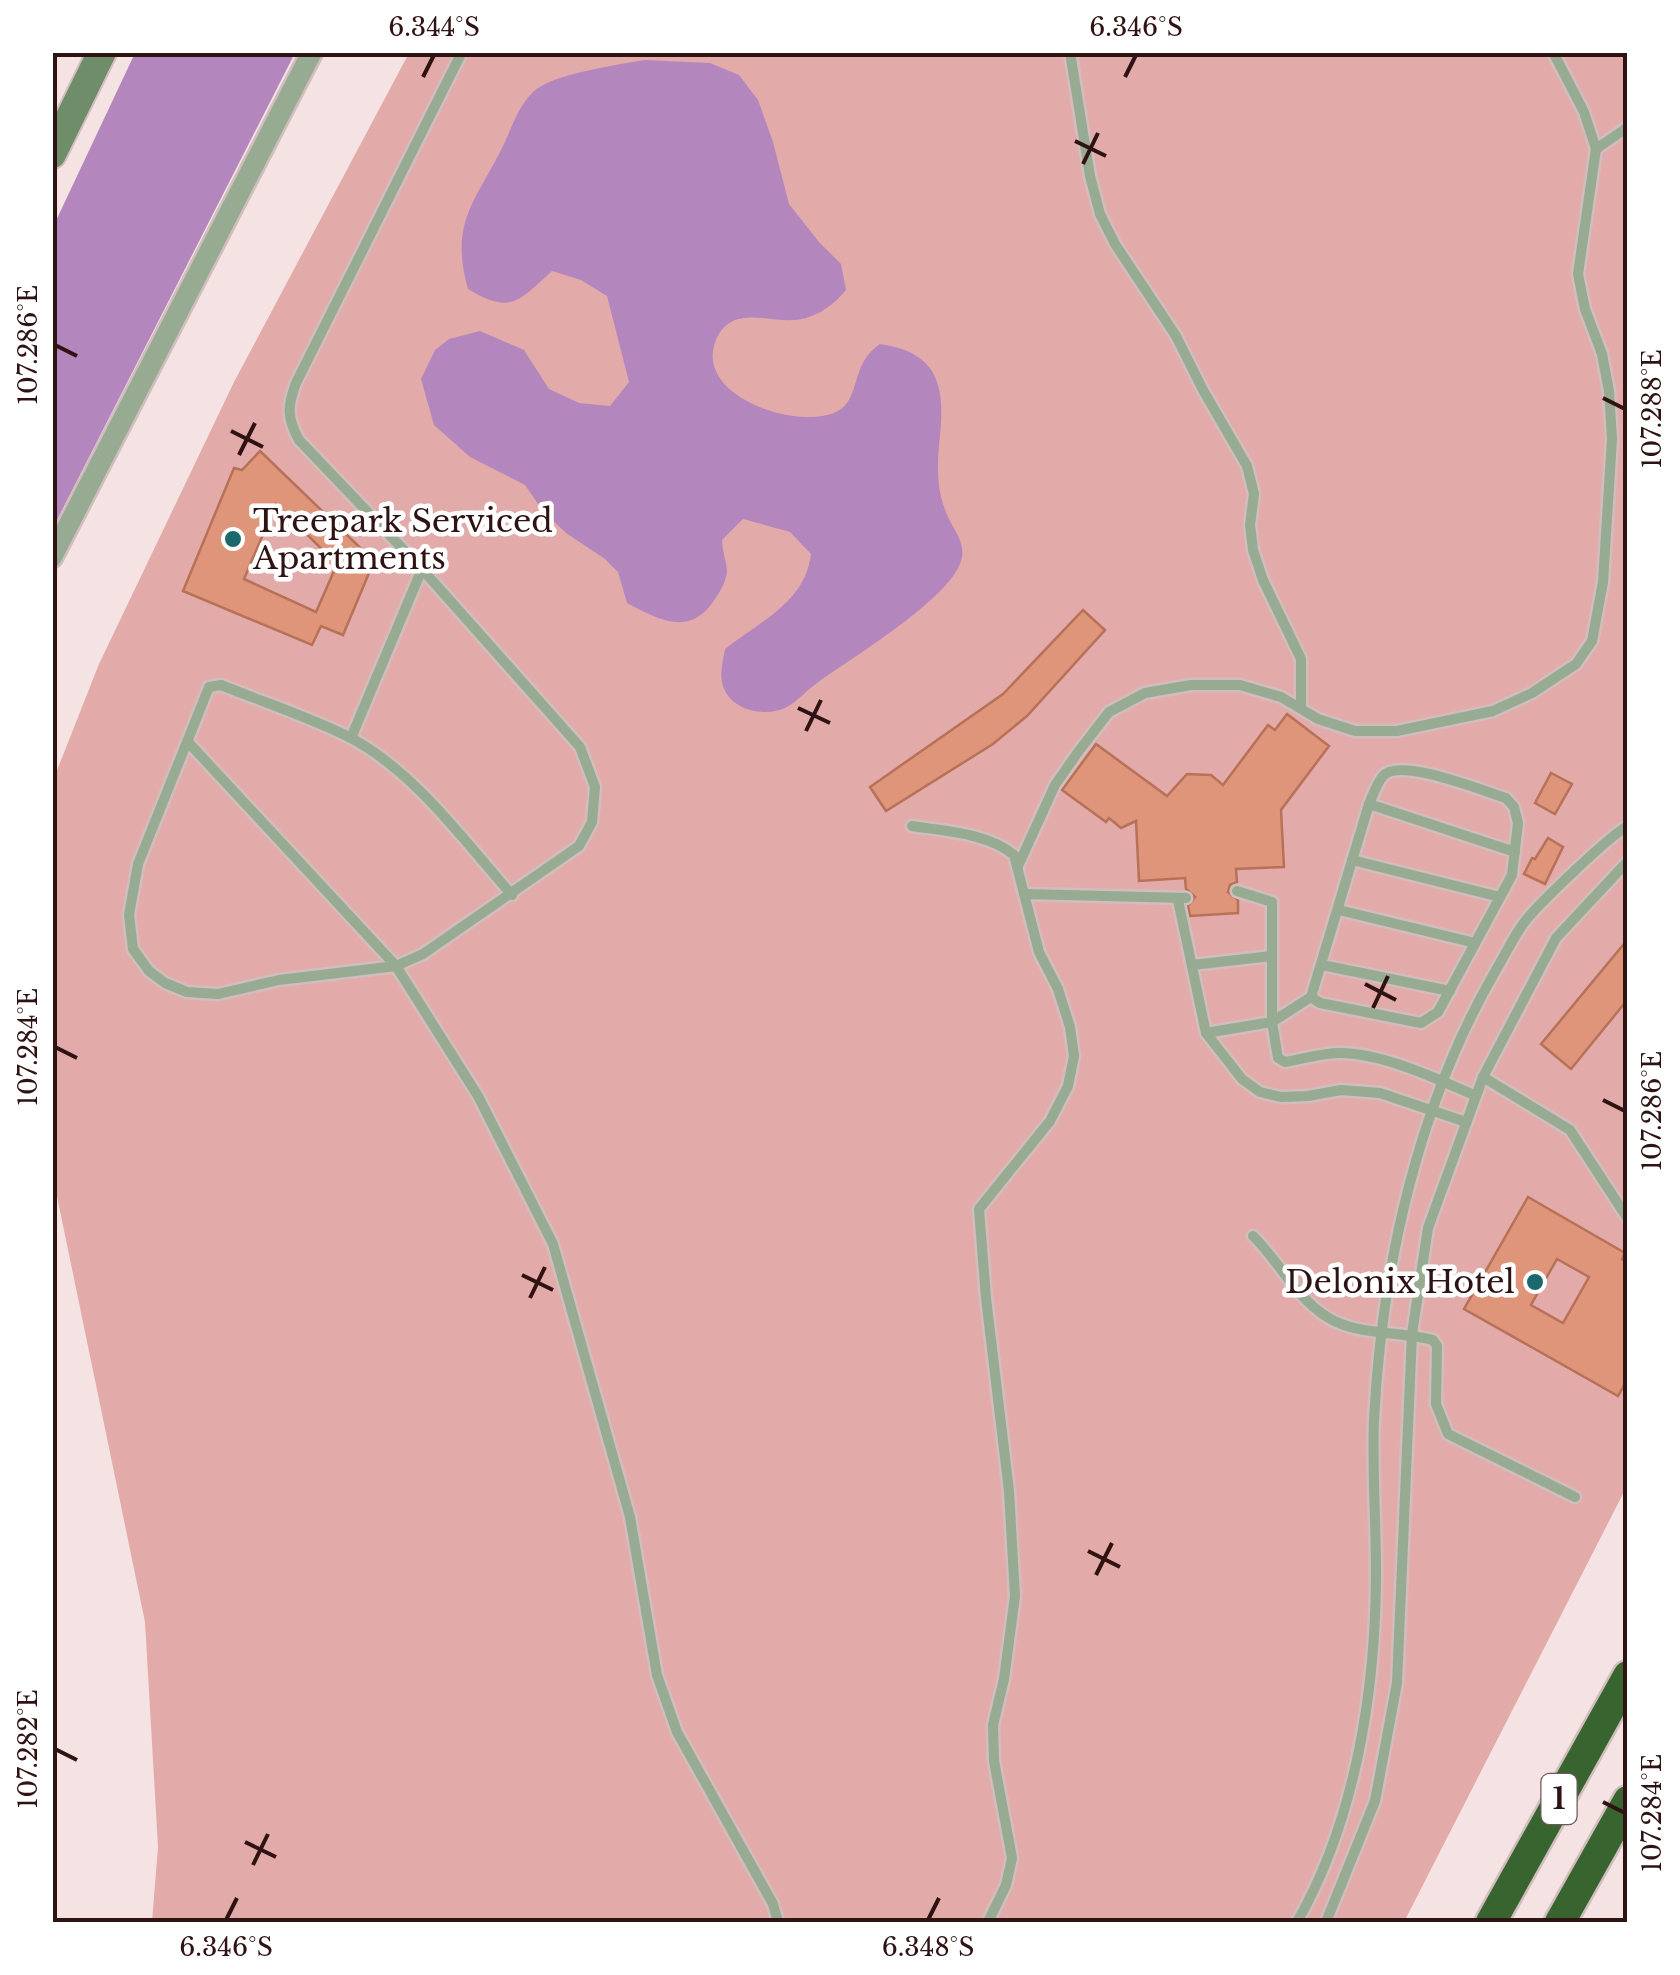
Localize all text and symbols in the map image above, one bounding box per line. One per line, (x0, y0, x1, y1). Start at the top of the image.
text: 6.344°S (388, 12, 480, 43)
text: 6.346°S (1089, 12, 1183, 43)
text: 107.286°E (13, 285, 44, 405)
text: 107.288°E (1637, 349, 1668, 469)
place label: Treepark Serviced Apartments (252, 501, 553, 578)
marker: Treepark Serviced Apartments (222, 528, 244, 550)
text: 107.284°E (13, 988, 44, 1106)
text: 107.286°E (1637, 1051, 1668, 1171)
place label: Delonix Hotel (1285, 1262, 1515, 1302)
marker: Delonix Hotel (1524, 1271, 1546, 1293)
text: 107.282°E (13, 1689, 44, 1809)
text: 107.284°E (1637, 1754, 1668, 1872)
road number: 1 (1542, 1774, 1576, 1824)
text: 6.346°S (179, 1932, 273, 1963)
text: 6.348°S (882, 1932, 974, 1963)

